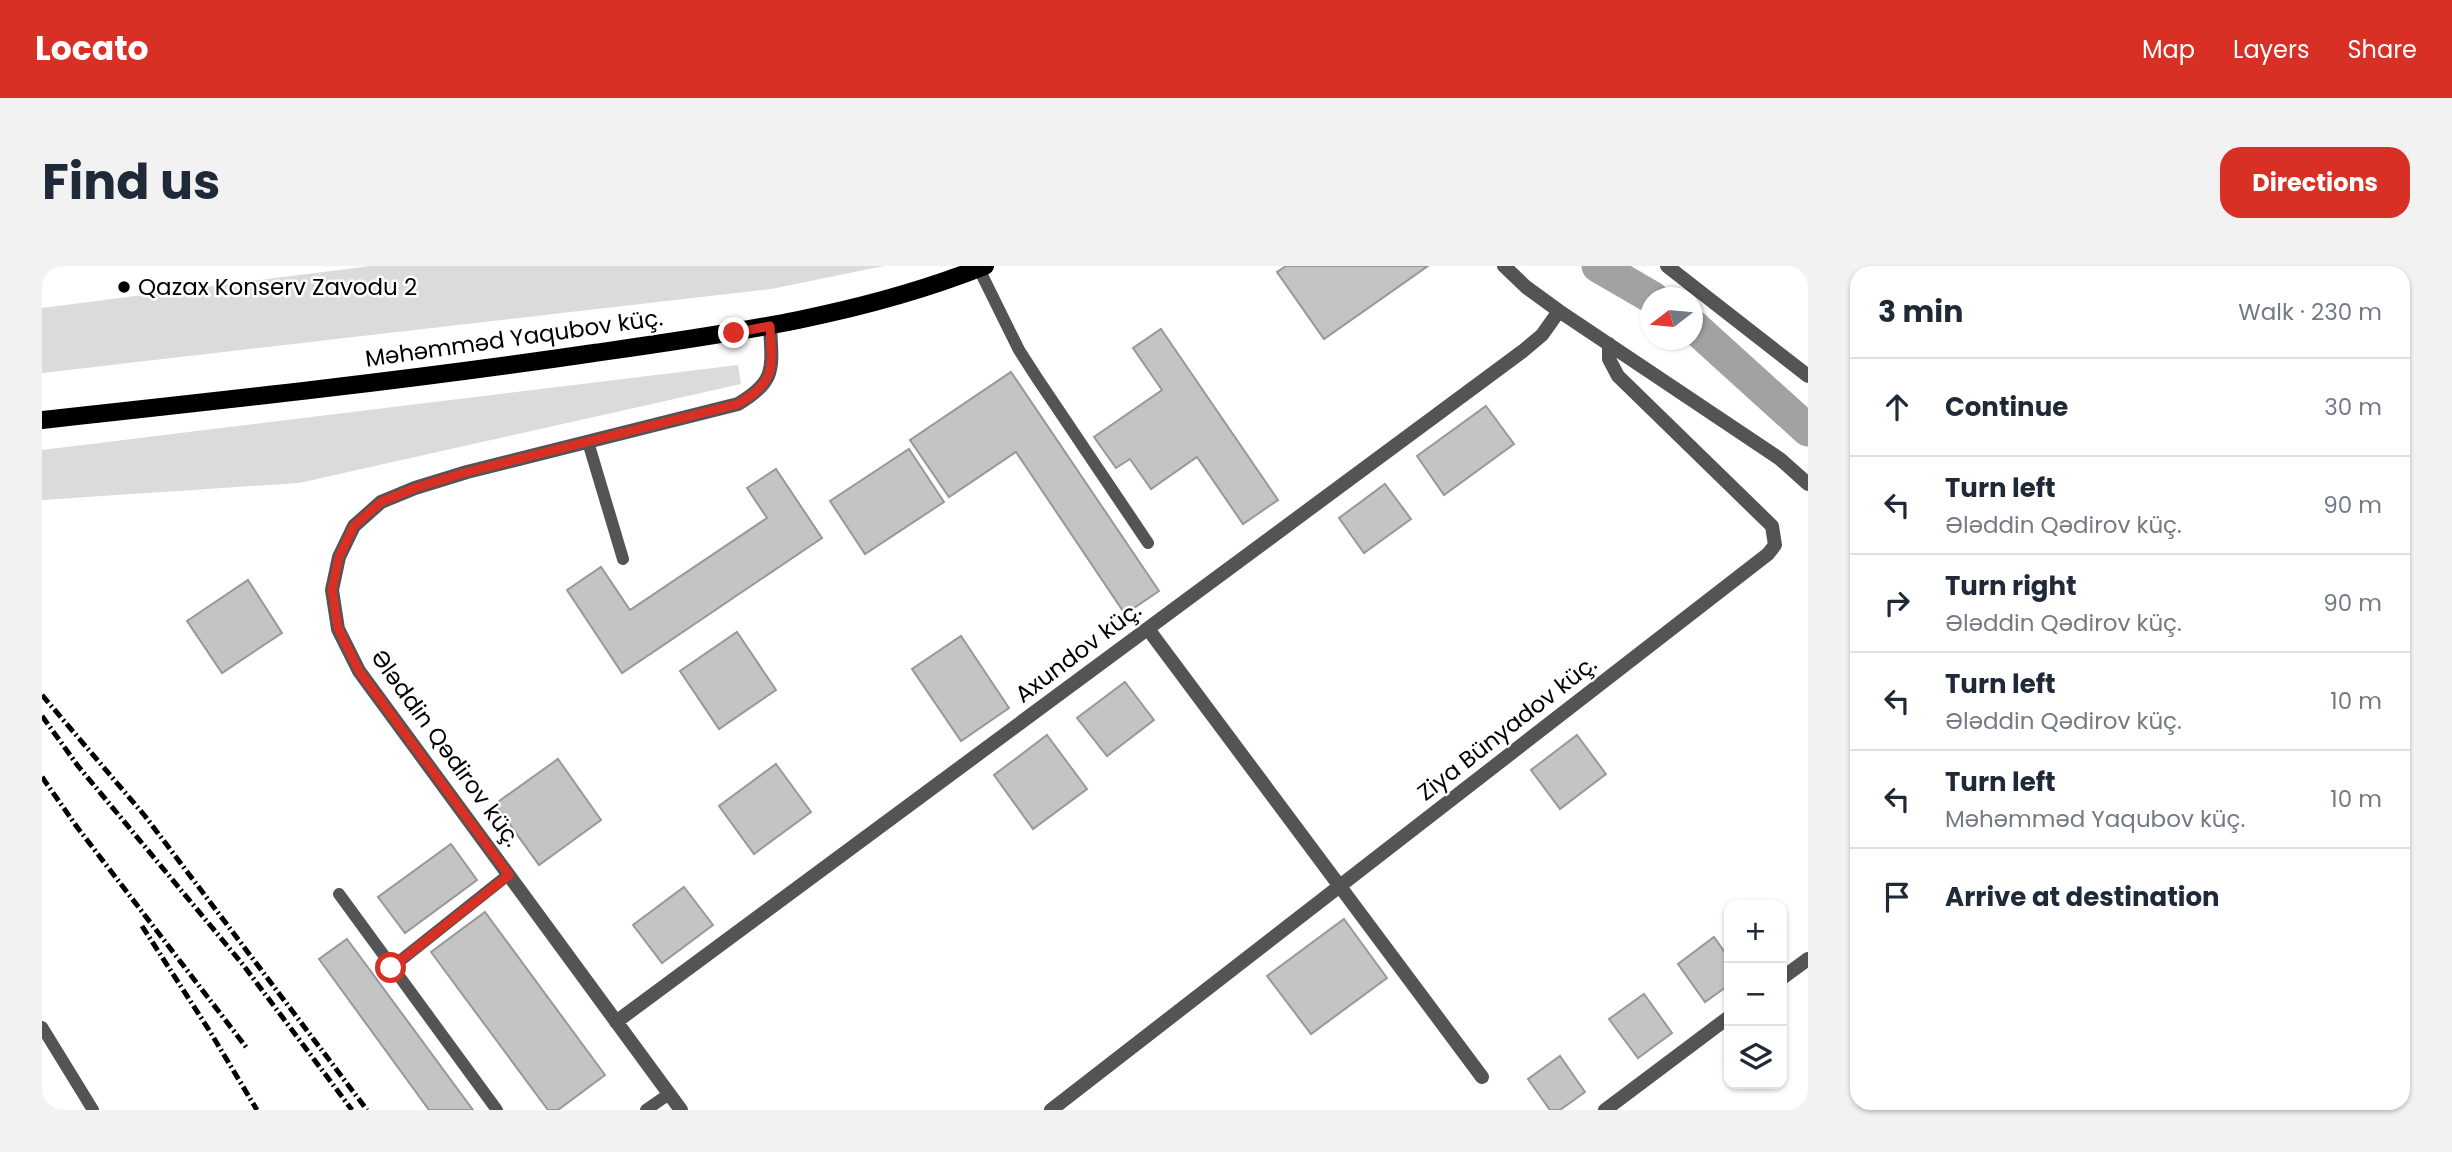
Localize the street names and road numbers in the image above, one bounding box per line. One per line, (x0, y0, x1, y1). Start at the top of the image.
street label: Məhəmməd Yaqubov küç. (363, 301, 665, 375)
street label: Axundov küç. (1008, 594, 1148, 710)
street label: Ələddin Qədirov küç. (363, 643, 529, 853)
street label: Ziya Bünyadov küç. (1411, 648, 1603, 808)

